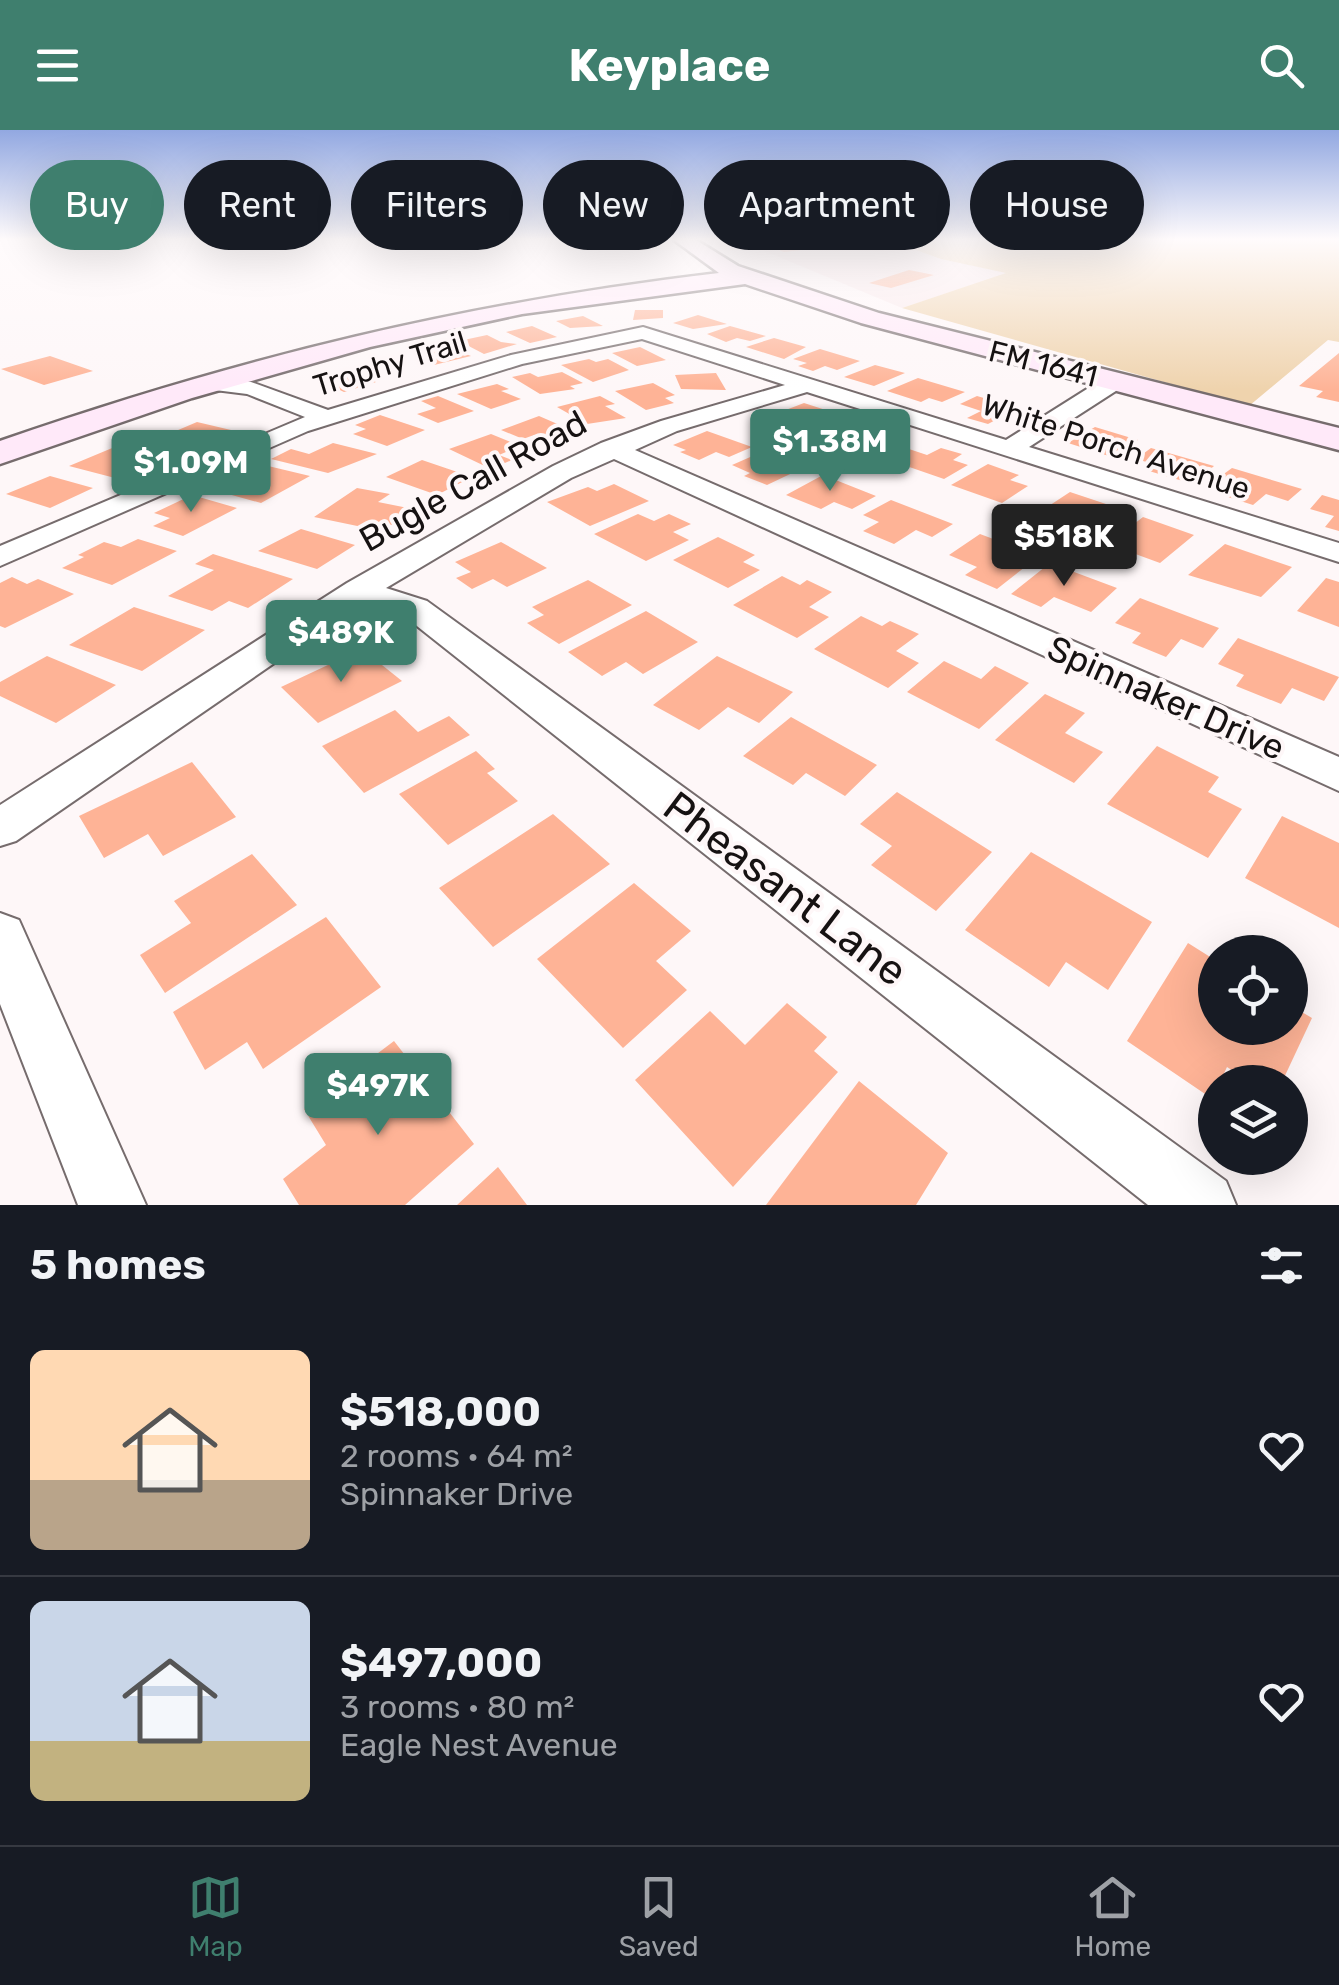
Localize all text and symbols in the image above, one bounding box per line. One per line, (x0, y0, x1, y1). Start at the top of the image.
icon: menu (30, 38, 85, 93)
icon: search (1254, 38, 1309, 93)
text: Keyplace (568, 39, 771, 92)
chip: Buy (30, 160, 164, 250)
chip: Rent (184, 160, 331, 250)
chip: Filters (351, 160, 523, 250)
chip: New (543, 160, 684, 250)
chip: Apartment (704, 160, 950, 250)
chip: House (970, 160, 1144, 250)
street label: Trophy Trail (309, 324, 471, 404)
street label: FM 1641 (985, 333, 1101, 395)
street label: White Porch Avenue (978, 387, 1254, 507)
street label: Bugle Call Road (352, 401, 594, 561)
pin: $1.38M (749, 409, 911, 494)
text: $1.38M (772, 422, 888, 460)
pin: $1.09M (110, 430, 272, 515)
text: $1.09M (134, 443, 248, 481)
pin: $518K (994, 504, 1134, 589)
text: $518K (1014, 517, 1114, 555)
pin: $489K (271, 600, 411, 685)
text: $489K (288, 613, 394, 651)
street label: Spinnaker Drive (1041, 627, 1291, 769)
street label: Pheasant Lane (654, 781, 916, 997)
map controls (1198, 935, 1308, 1175)
button: locate (1198, 935, 1308, 1045)
pin: $497K (308, 1053, 448, 1138)
button: layers (1198, 1065, 1308, 1175)
text: $497K (326, 1066, 430, 1104)
icon: filters (1254, 1238, 1309, 1293)
text: 5 homes (30, 1240, 206, 1290)
text: $518,000 (340, 1387, 541, 1437)
icon: home (110, 1390, 230, 1510)
icon: heart (1254, 1423, 1309, 1478)
text: 2 rooms · 64 m² (340, 1437, 573, 1475)
text: Spinnaker Drive (340, 1475, 573, 1513)
text: $497,000 (340, 1638, 542, 1688)
icon: home (110, 1641, 230, 1761)
icon: heart (1254, 1674, 1309, 1729)
text: 3 rooms · 80 m² (340, 1688, 575, 1726)
text: Eagle Nest Avenue (340, 1726, 618, 1764)
tab: Map (188, 1870, 243, 1963)
tab: Saved (619, 1870, 699, 1963)
tab: Home (1074, 1870, 1151, 1963)

